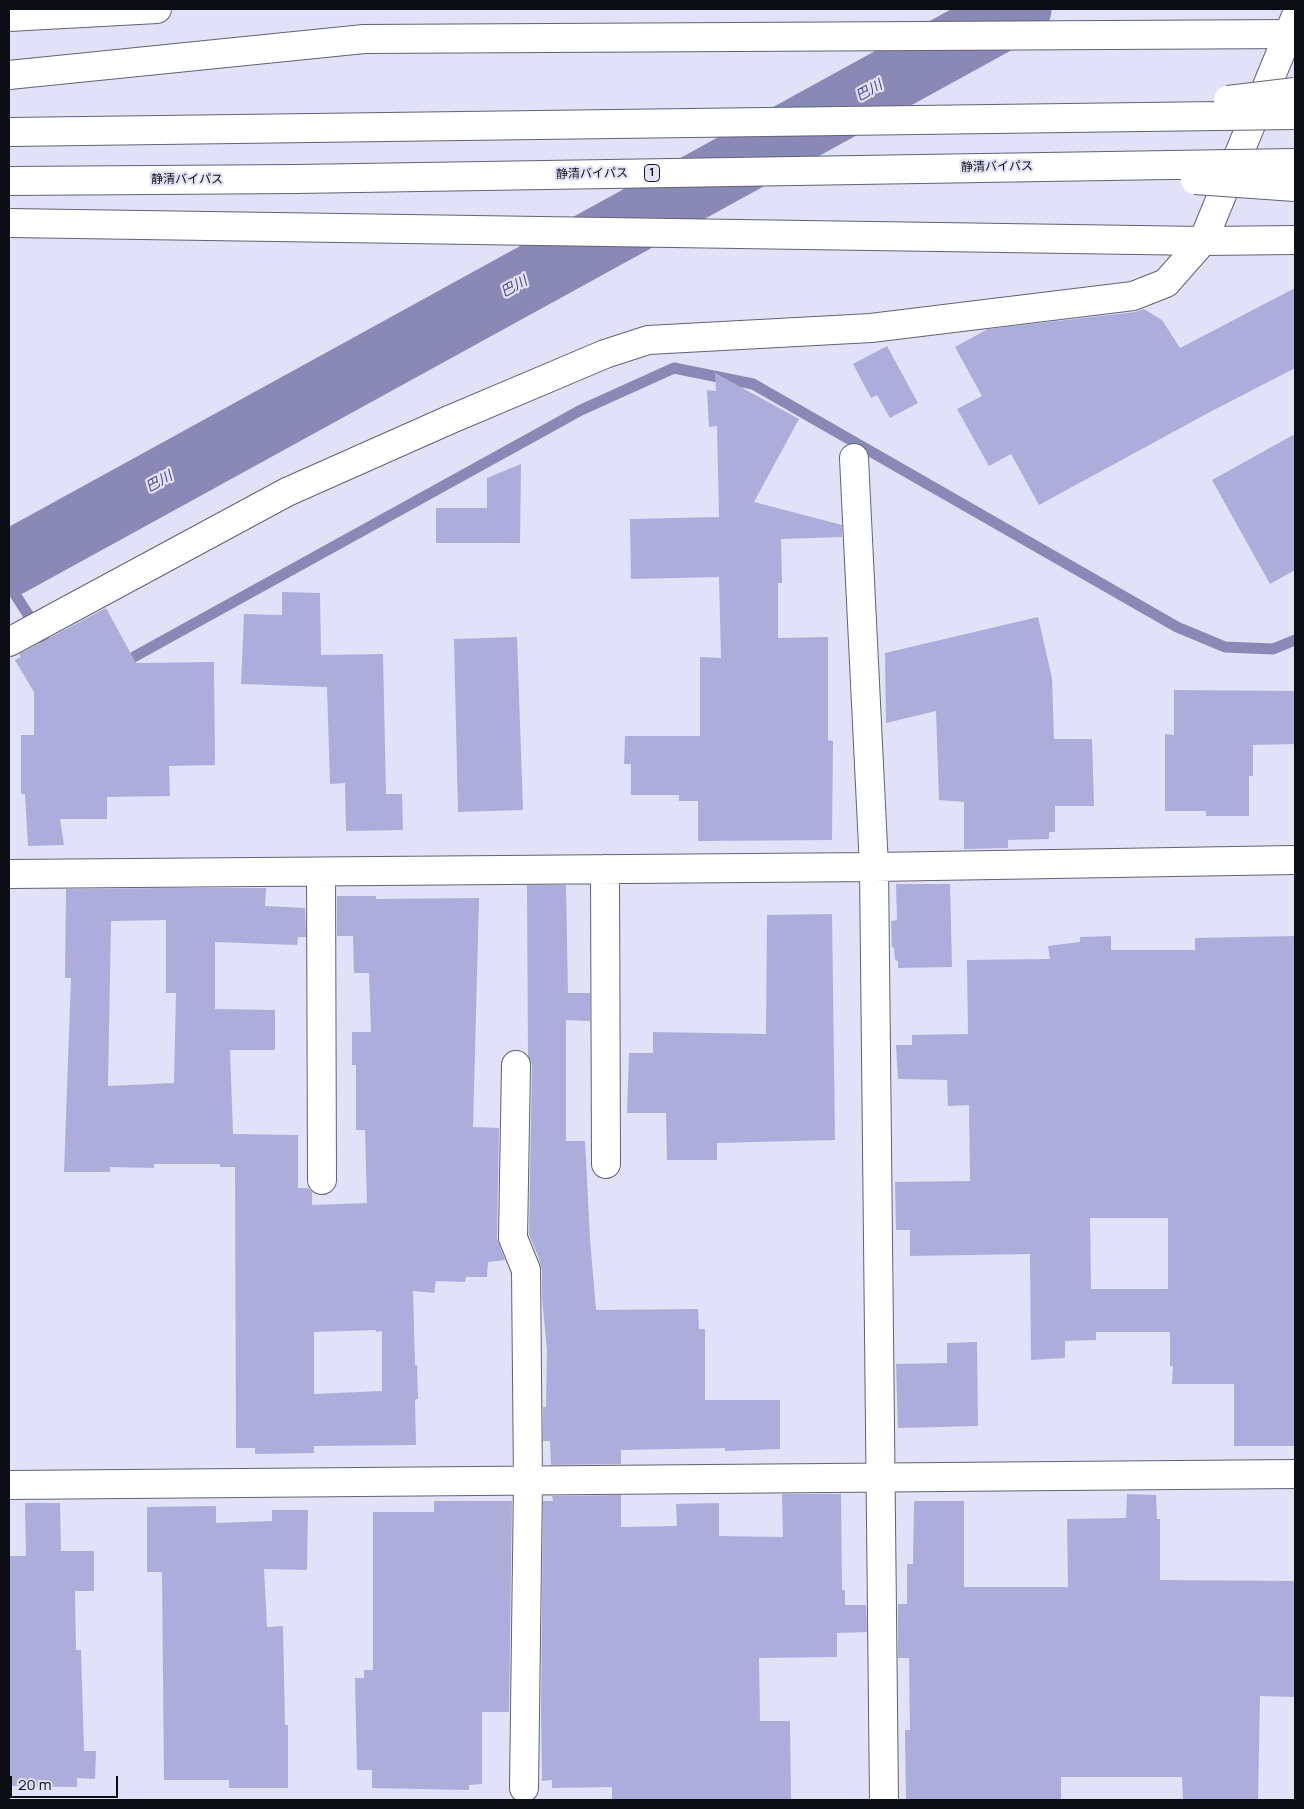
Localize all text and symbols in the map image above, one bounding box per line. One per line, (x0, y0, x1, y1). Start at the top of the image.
water label: 巴川 (853, 77, 885, 105)
street label: 静清バイパス (961, 159, 1033, 175)
road number: 1 (644, 164, 660, 182)
street label: 静清バイパス (556, 166, 628, 182)
street label: 静清バイパス (151, 173, 223, 187)
water label: 巴川 (498, 273, 530, 301)
water label: 巴川 (143, 468, 175, 496)
scale bar (12, 1766, 120, 1798)
text: 20 m (18, 1774, 51, 1795)

